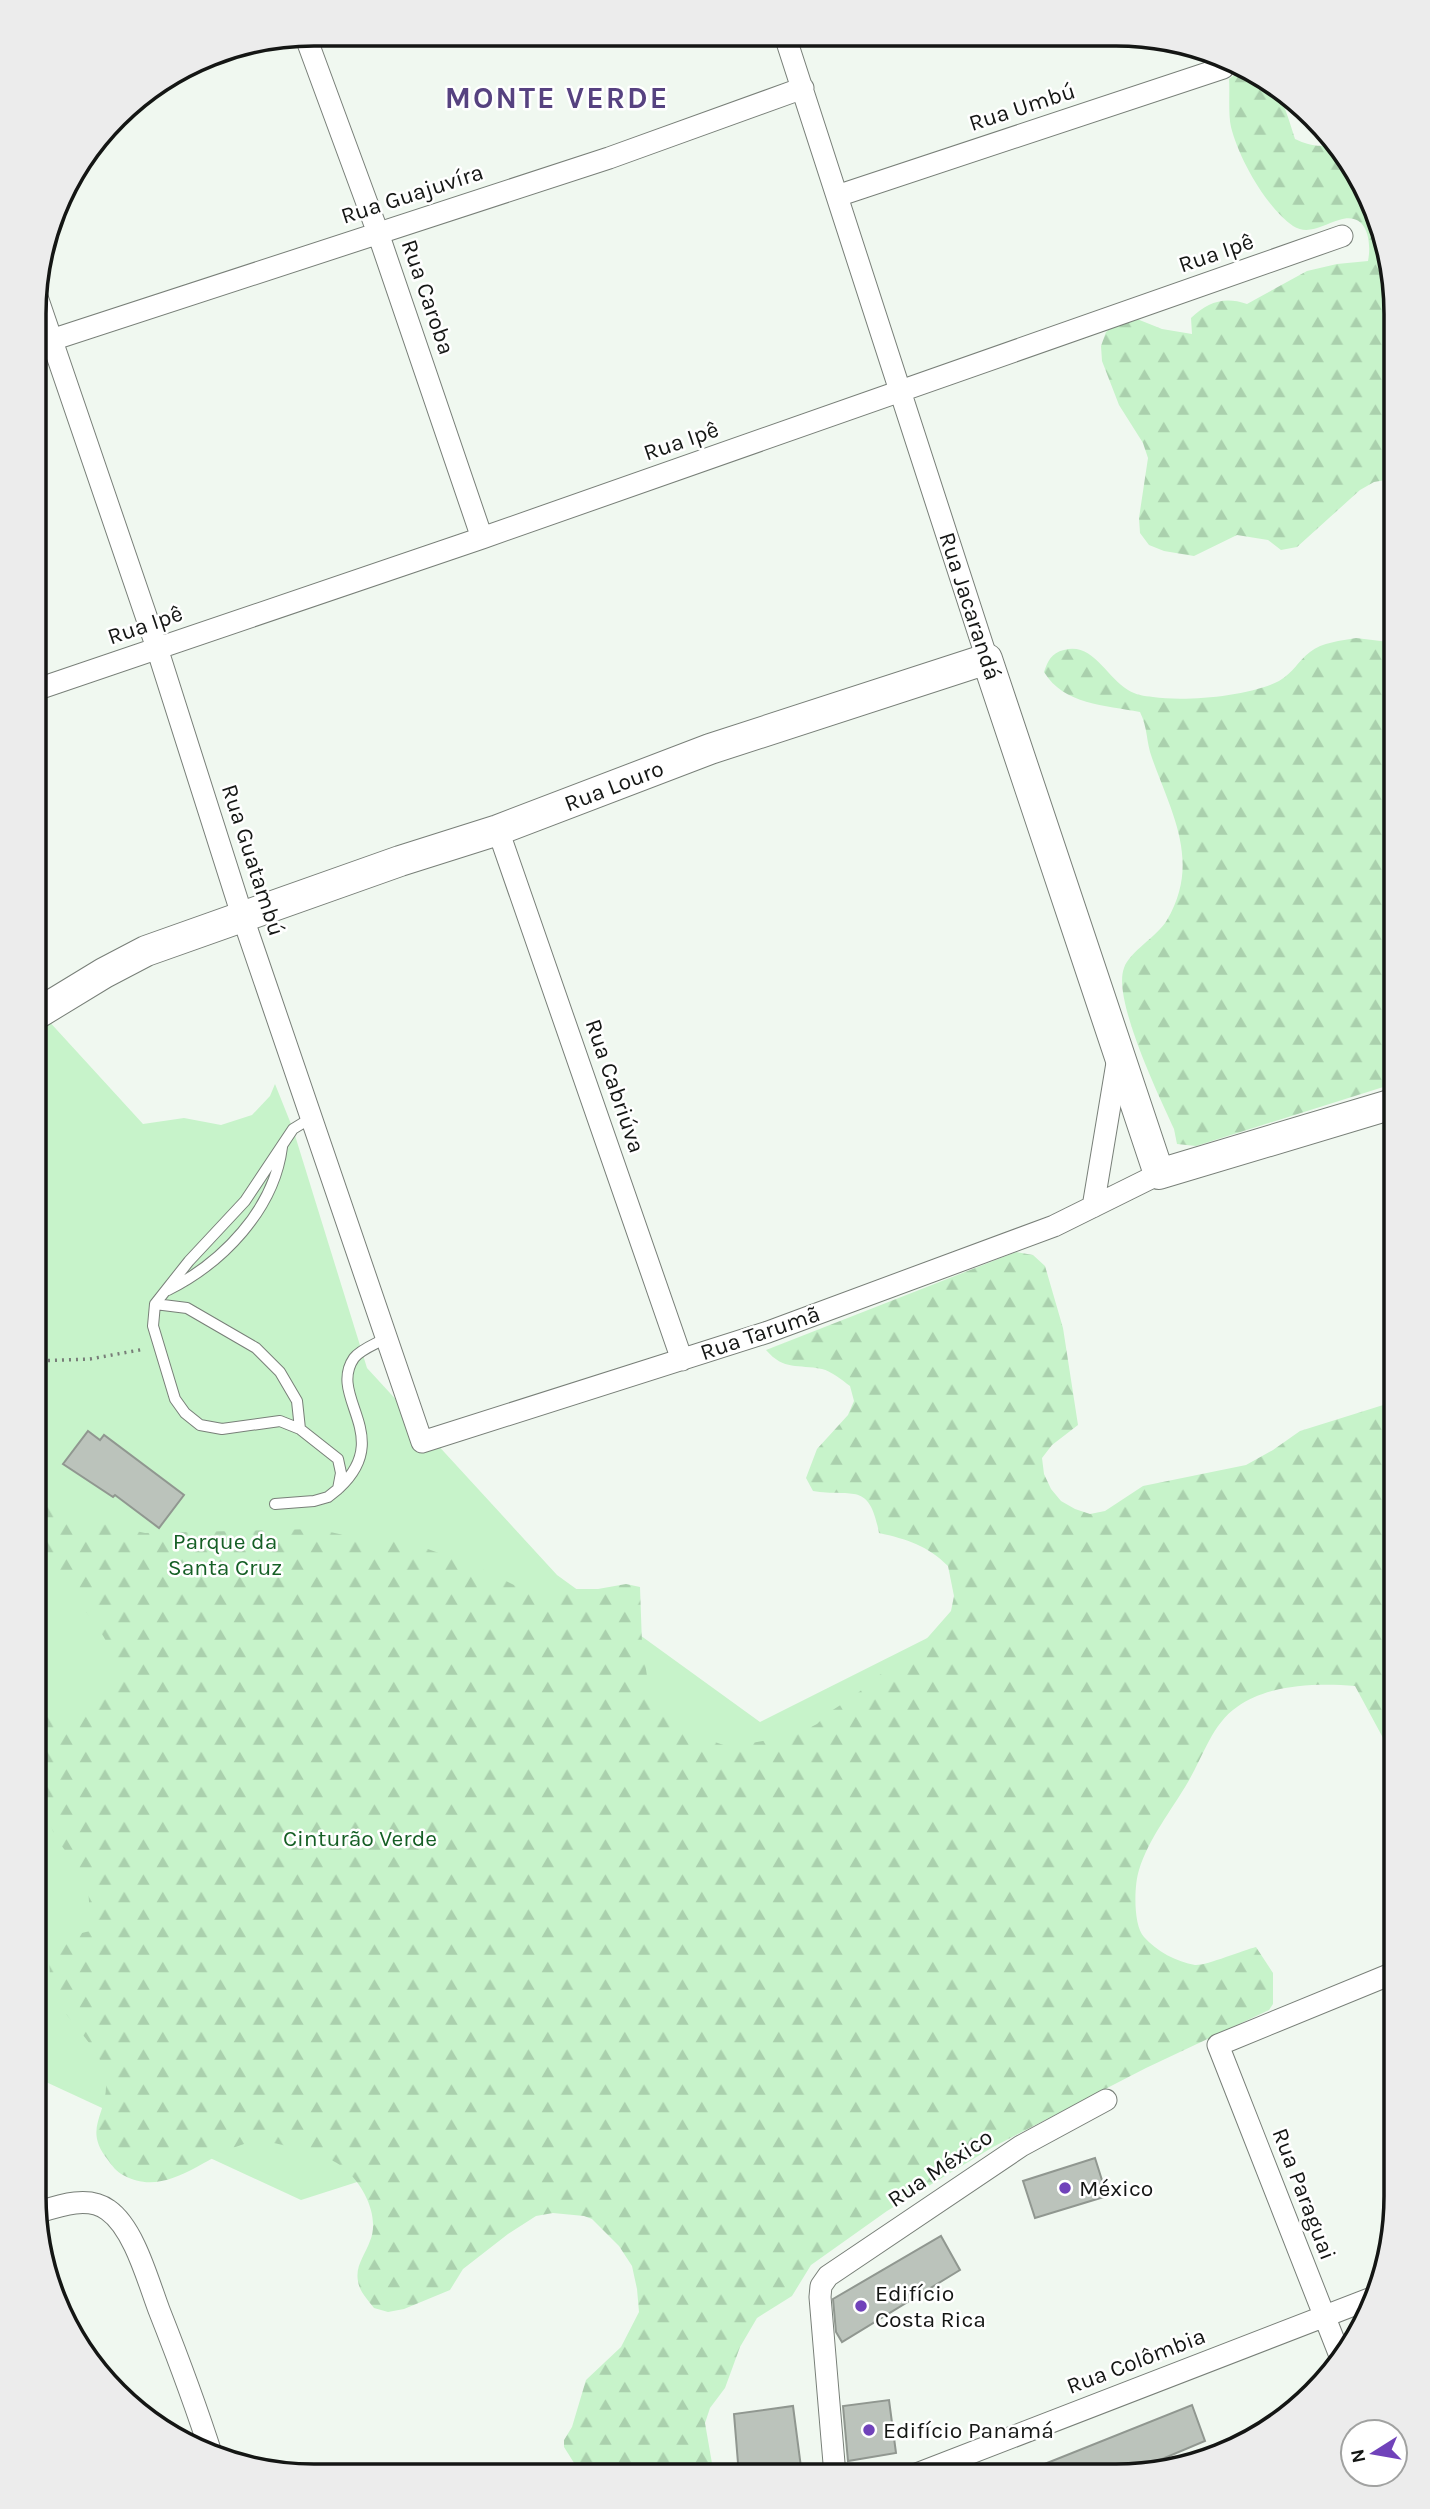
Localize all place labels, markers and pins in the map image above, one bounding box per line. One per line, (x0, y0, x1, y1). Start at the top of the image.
place label: México (1079, 2175, 1153, 2202)
marker: México (1057, 2180, 1073, 2196)
place label: Edifício Costa Rica (875, 2280, 986, 2333)
marker: Edifício Costa Rica (853, 2298, 869, 2314)
place label: Edifício Panamá (883, 2417, 1054, 2444)
marker: Edifício Panamá (861, 2422, 877, 2438)

